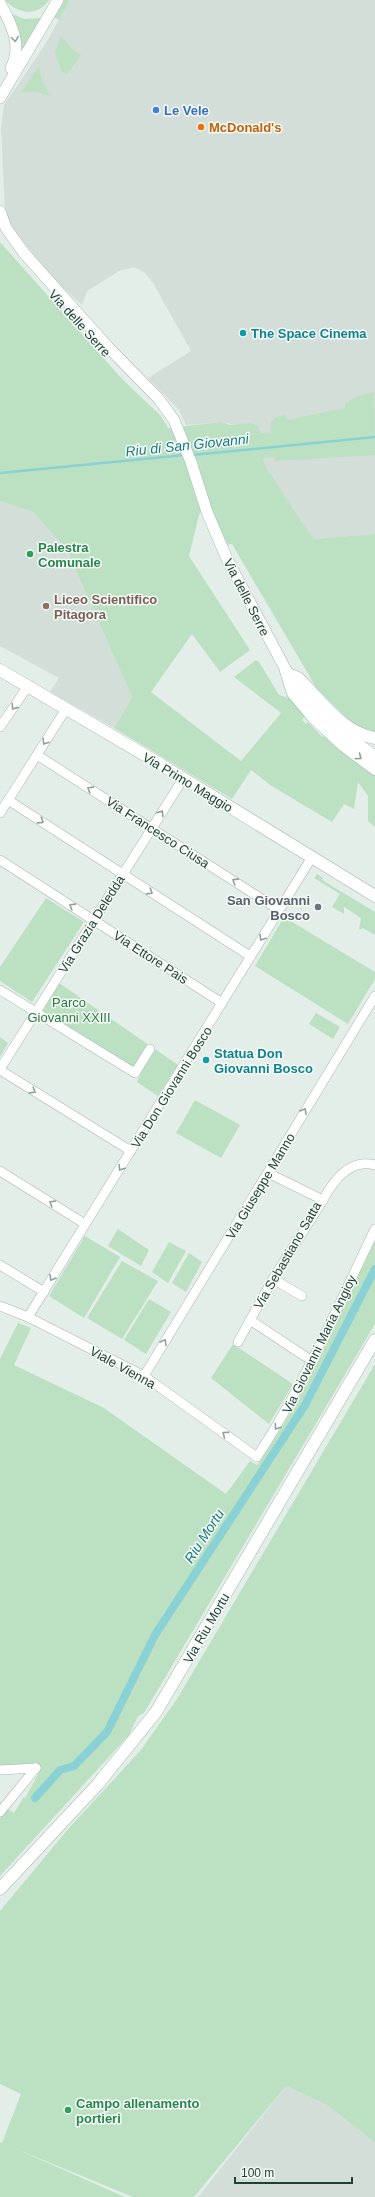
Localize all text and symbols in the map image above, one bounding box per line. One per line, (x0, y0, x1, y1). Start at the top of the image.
one-way arrow (10, 36, 19, 42)
place label: Le Vele (164, 103, 209, 118)
marker: Le Vele (151, 105, 161, 115)
place label: McDonald's (209, 120, 281, 135)
marker: McDonald's (196, 122, 206, 132)
street label: Via delle Serre (46, 287, 114, 360)
place label: The Space Cinema (251, 326, 367, 341)
marker: The Space Cinema (238, 328, 248, 338)
water label: Riu di San Giovanni (125, 430, 250, 459)
place label: Palestra Comunale (38, 540, 101, 570)
marker: Palestra Comunale (25, 549, 35, 559)
street label: Via delle Serre (221, 556, 273, 639)
place label: Liceo Scientifico Pitagora (54, 592, 157, 622)
marker: Liceo Scientifico Pitagora (41, 601, 51, 611)
one-way arrow (11, 703, 19, 710)
one-way arrow (42, 738, 50, 745)
street label: Via Primo Maggio (140, 750, 235, 815)
one-way arrow (355, 753, 362, 760)
one-way arrow (87, 786, 94, 793)
street label: Via Francesco Ciusa (103, 794, 213, 872)
one-way arrow (156, 810, 164, 817)
one-way arrow (37, 816, 44, 824)
street label: Via Grazia Deledda (55, 872, 128, 976)
one-way arrow (232, 879, 239, 886)
one-way arrow (146, 888, 153, 895)
place label: San Giovanni Bosco (227, 893, 310, 923)
marker: San Giovanni Bosco (313, 902, 323, 912)
one-way arrow (69, 903, 76, 910)
street label: Via Ettore Pais (111, 928, 191, 987)
one-way arrow (260, 933, 267, 940)
park label: Parco Giovanni XXIII (27, 995, 111, 1025)
street label: Via Don Giovanni Bosco (128, 1024, 215, 1151)
place label: Statua Don Giovanni Bosco (214, 1046, 313, 1076)
marker: Statua Don Giovanni Bosco (201, 1055, 211, 1065)
one-way arrow (29, 1086, 36, 1093)
one-way arrow (300, 1108, 307, 1115)
street label: Via Giuseppe Manno (223, 1130, 298, 1242)
one-way arrow (118, 1164, 126, 1171)
street label: Via Sebastiano Satta (251, 1198, 325, 1311)
one-way arrow (49, 1201, 56, 1208)
street label: Via Giovanni Maria Angioy (279, 1272, 360, 1416)
one-way arrow (50, 1274, 57, 1281)
one-way arrow (160, 1339, 167, 1346)
street label: Viale Vienna (87, 1343, 159, 1392)
one-way arrow (275, 1422, 282, 1429)
one-way arrow (223, 1432, 230, 1439)
water label: Riu Mortu (181, 1506, 227, 1566)
street label: Via Riu Mortu (180, 1591, 233, 1666)
place label: Campo allenamento portieri (76, 2096, 200, 2126)
marker: Campo allenamento portieri (63, 2105, 73, 2115)
scale bar (235, 2159, 352, 2185)
text: 100 m (241, 2166, 274, 2180)

